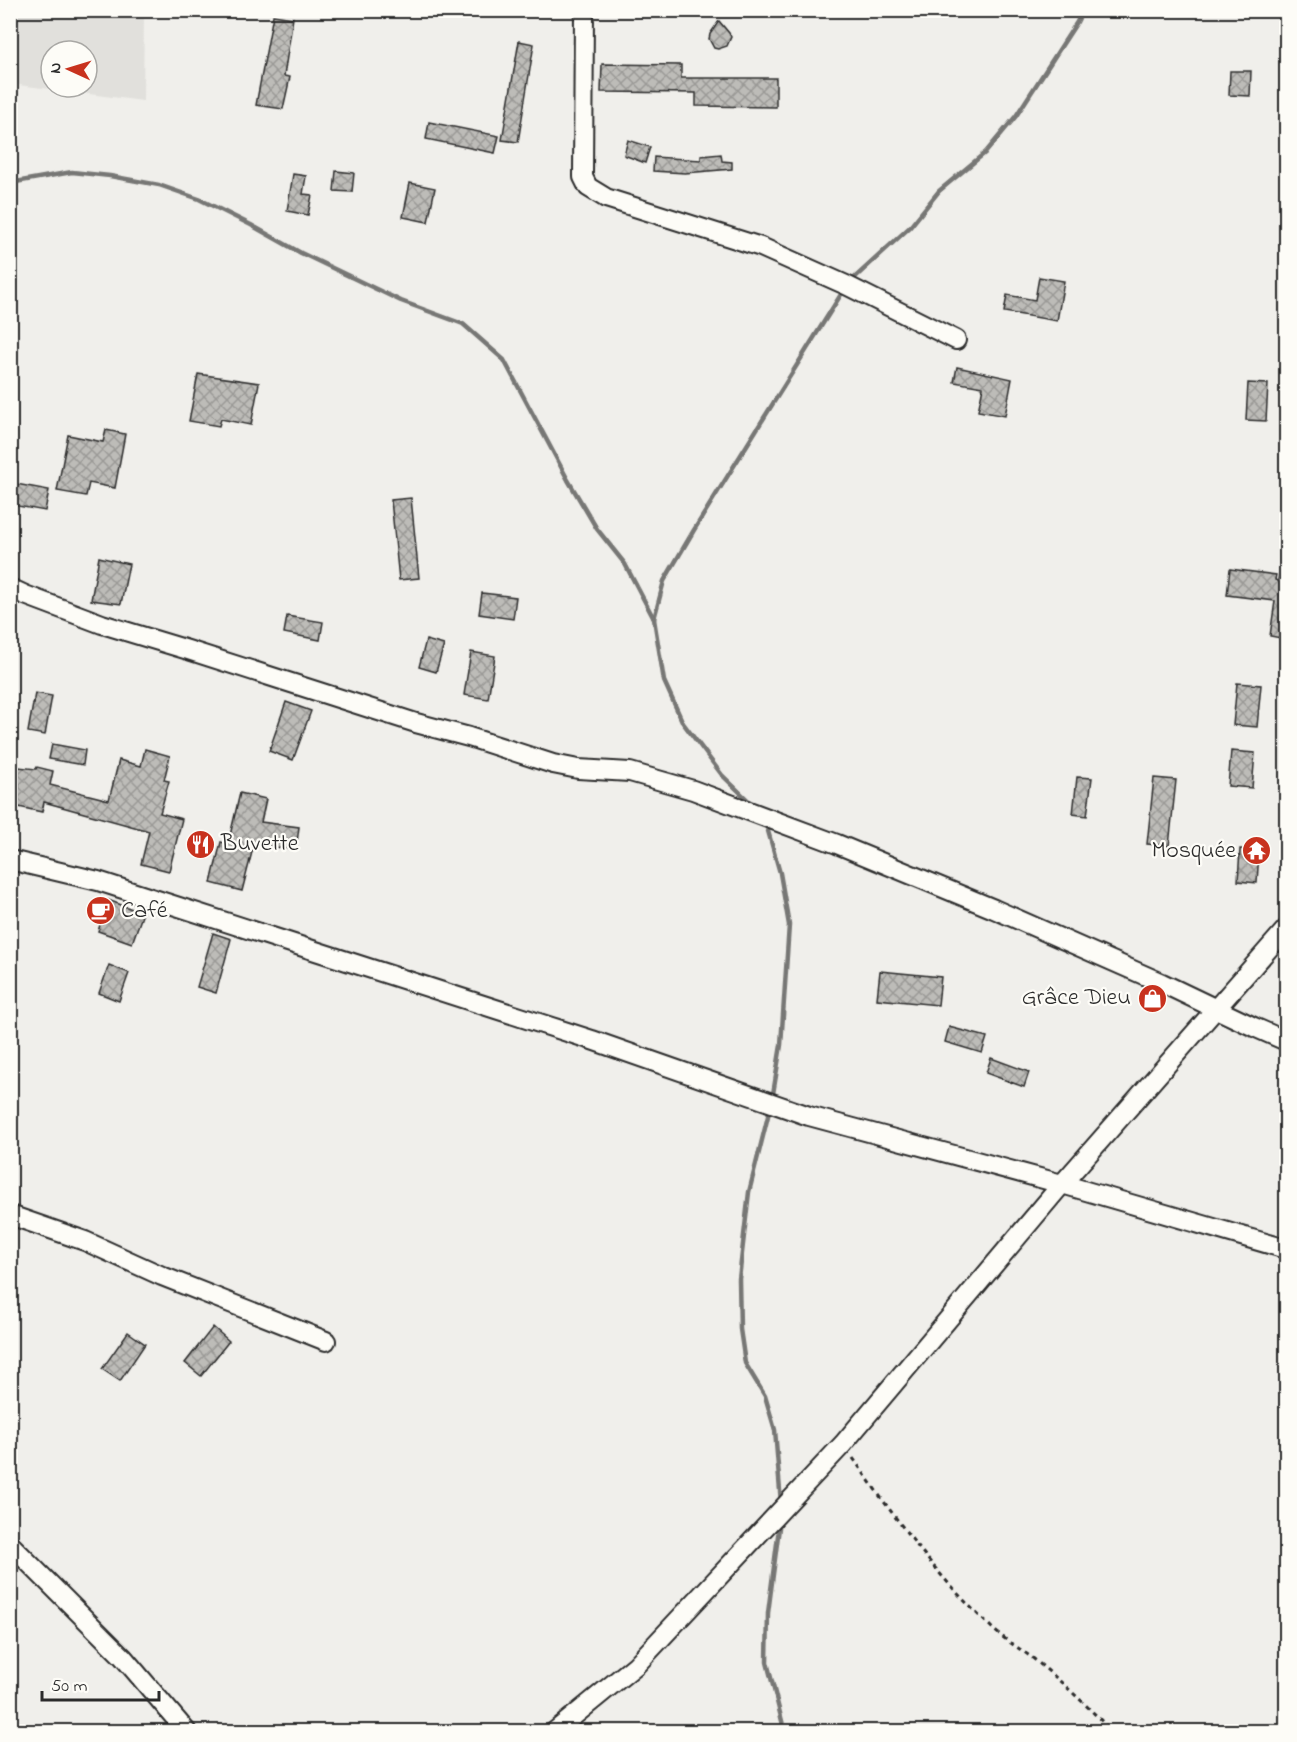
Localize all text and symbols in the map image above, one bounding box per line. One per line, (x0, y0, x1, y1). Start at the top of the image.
north arrow (39, 39, 99, 99)
text: N (44, 62, 68, 74)
place label: Buvette (220, 827, 299, 862)
restaurant icon: Buvette (184, 828, 216, 860)
place label: Mosquée (1152, 834, 1236, 869)
temple icon: Mosquée (1241, 835, 1273, 867)
place label: Café (121, 894, 168, 929)
cafe icon: Café (84, 895, 116, 927)
place label: Grâce Dieu (1022, 981, 1131, 1016)
shop icon: Grâce Dieu (1136, 982, 1168, 1014)
scale bar (42, 1664, 159, 1702)
text: 50 m (51, 1674, 88, 1700)

